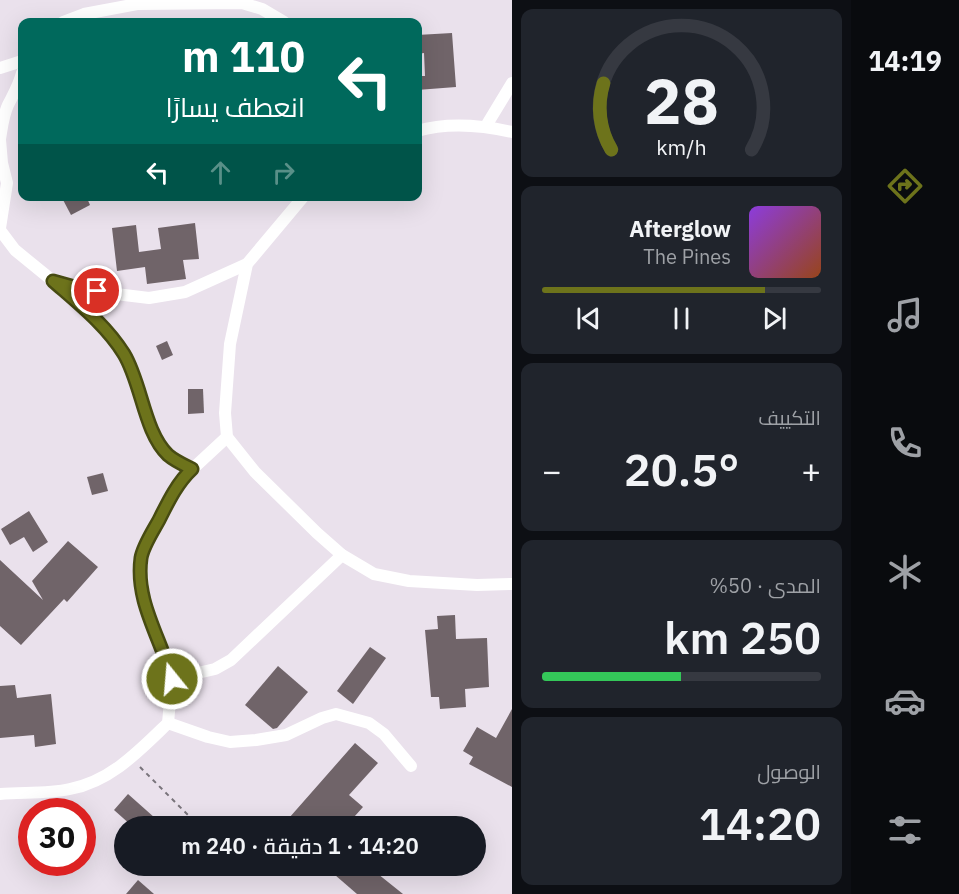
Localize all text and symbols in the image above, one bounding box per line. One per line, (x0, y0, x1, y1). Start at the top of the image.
text: 110 m (182, 29, 305, 84)
icon: left (326, 42, 404, 120)
text: 14:19 (868, 43, 942, 78)
text: 28 (644, 60, 719, 141)
text: انعطف يسارًا (166, 89, 305, 124)
text: km/h (656, 133, 707, 161)
icon: left (141, 156, 174, 189)
icon: ahead (204, 156, 237, 189)
icon: right (267, 156, 300, 189)
icon: directions (884, 165, 926, 207)
text: Afterglow (629, 214, 731, 243)
text: The Pines (643, 243, 731, 270)
pin (71, 265, 122, 316)
icon: arrive (80, 274, 113, 307)
icon: music (884, 294, 926, 336)
icon: previous (572, 302, 605, 335)
icon: pause (665, 302, 698, 335)
icon: next (758, 302, 791, 335)
text: التكييف (758, 404, 821, 431)
icon: phone (884, 422, 926, 464)
text: 20.5° (624, 440, 739, 498)
text: − (542, 449, 562, 492)
text: + (801, 449, 821, 492)
icon: climate (884, 551, 926, 593)
text: المدى · 50% (709, 572, 821, 599)
text: 250 km (664, 608, 821, 666)
position arrow (140, 647, 204, 711)
icon: car (884, 680, 926, 722)
text: الوصول (757, 758, 821, 785)
text: 14:20 (699, 794, 821, 852)
speed limit sign: 30 (18, 798, 96, 876)
icon: filters (884, 809, 926, 851)
text: 14:20 · 1 دقيقة · 240 m (181, 831, 419, 860)

